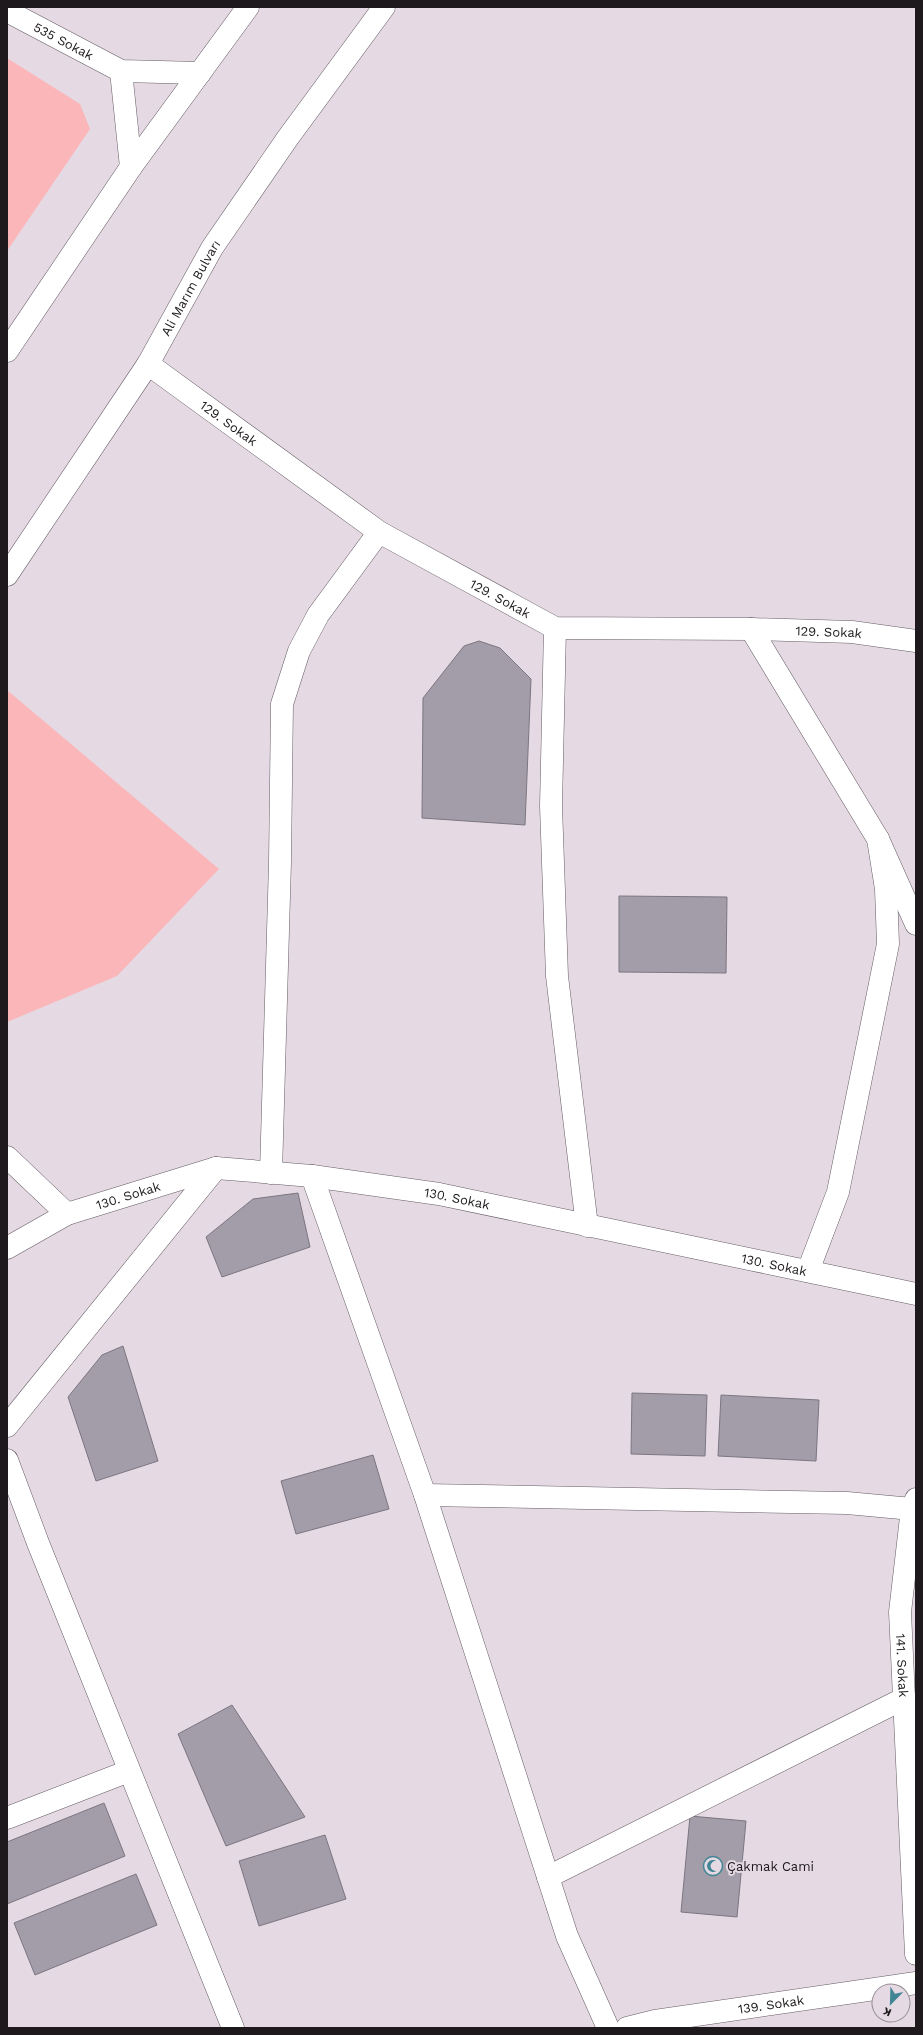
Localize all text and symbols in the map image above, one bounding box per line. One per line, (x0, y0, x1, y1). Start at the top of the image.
street label: 535 Sokak (31, 19, 96, 63)
street label: Ali Marım Bulvarı (158, 237, 223, 339)
street label: 129. Sokak (197, 398, 260, 449)
street label: 129. Sokak (467, 576, 534, 622)
street label: 129. Sokak (795, 623, 864, 641)
street label: 130. Sokak (94, 1178, 163, 1213)
street label: 130. Sokak (423, 1185, 492, 1213)
street label: 130. Sokak (740, 1251, 809, 1279)
street label: 141. Sokak (893, 1633, 911, 1698)
mosque icon: Çakmak Cami (702, 1855, 724, 1877)
place label: Çakmak Cami (727, 1859, 814, 1874)
north arrow (871, 1983, 911, 2023)
street label: 139. Sokak (737, 1992, 806, 2017)
text: K (881, 2004, 893, 2019)

